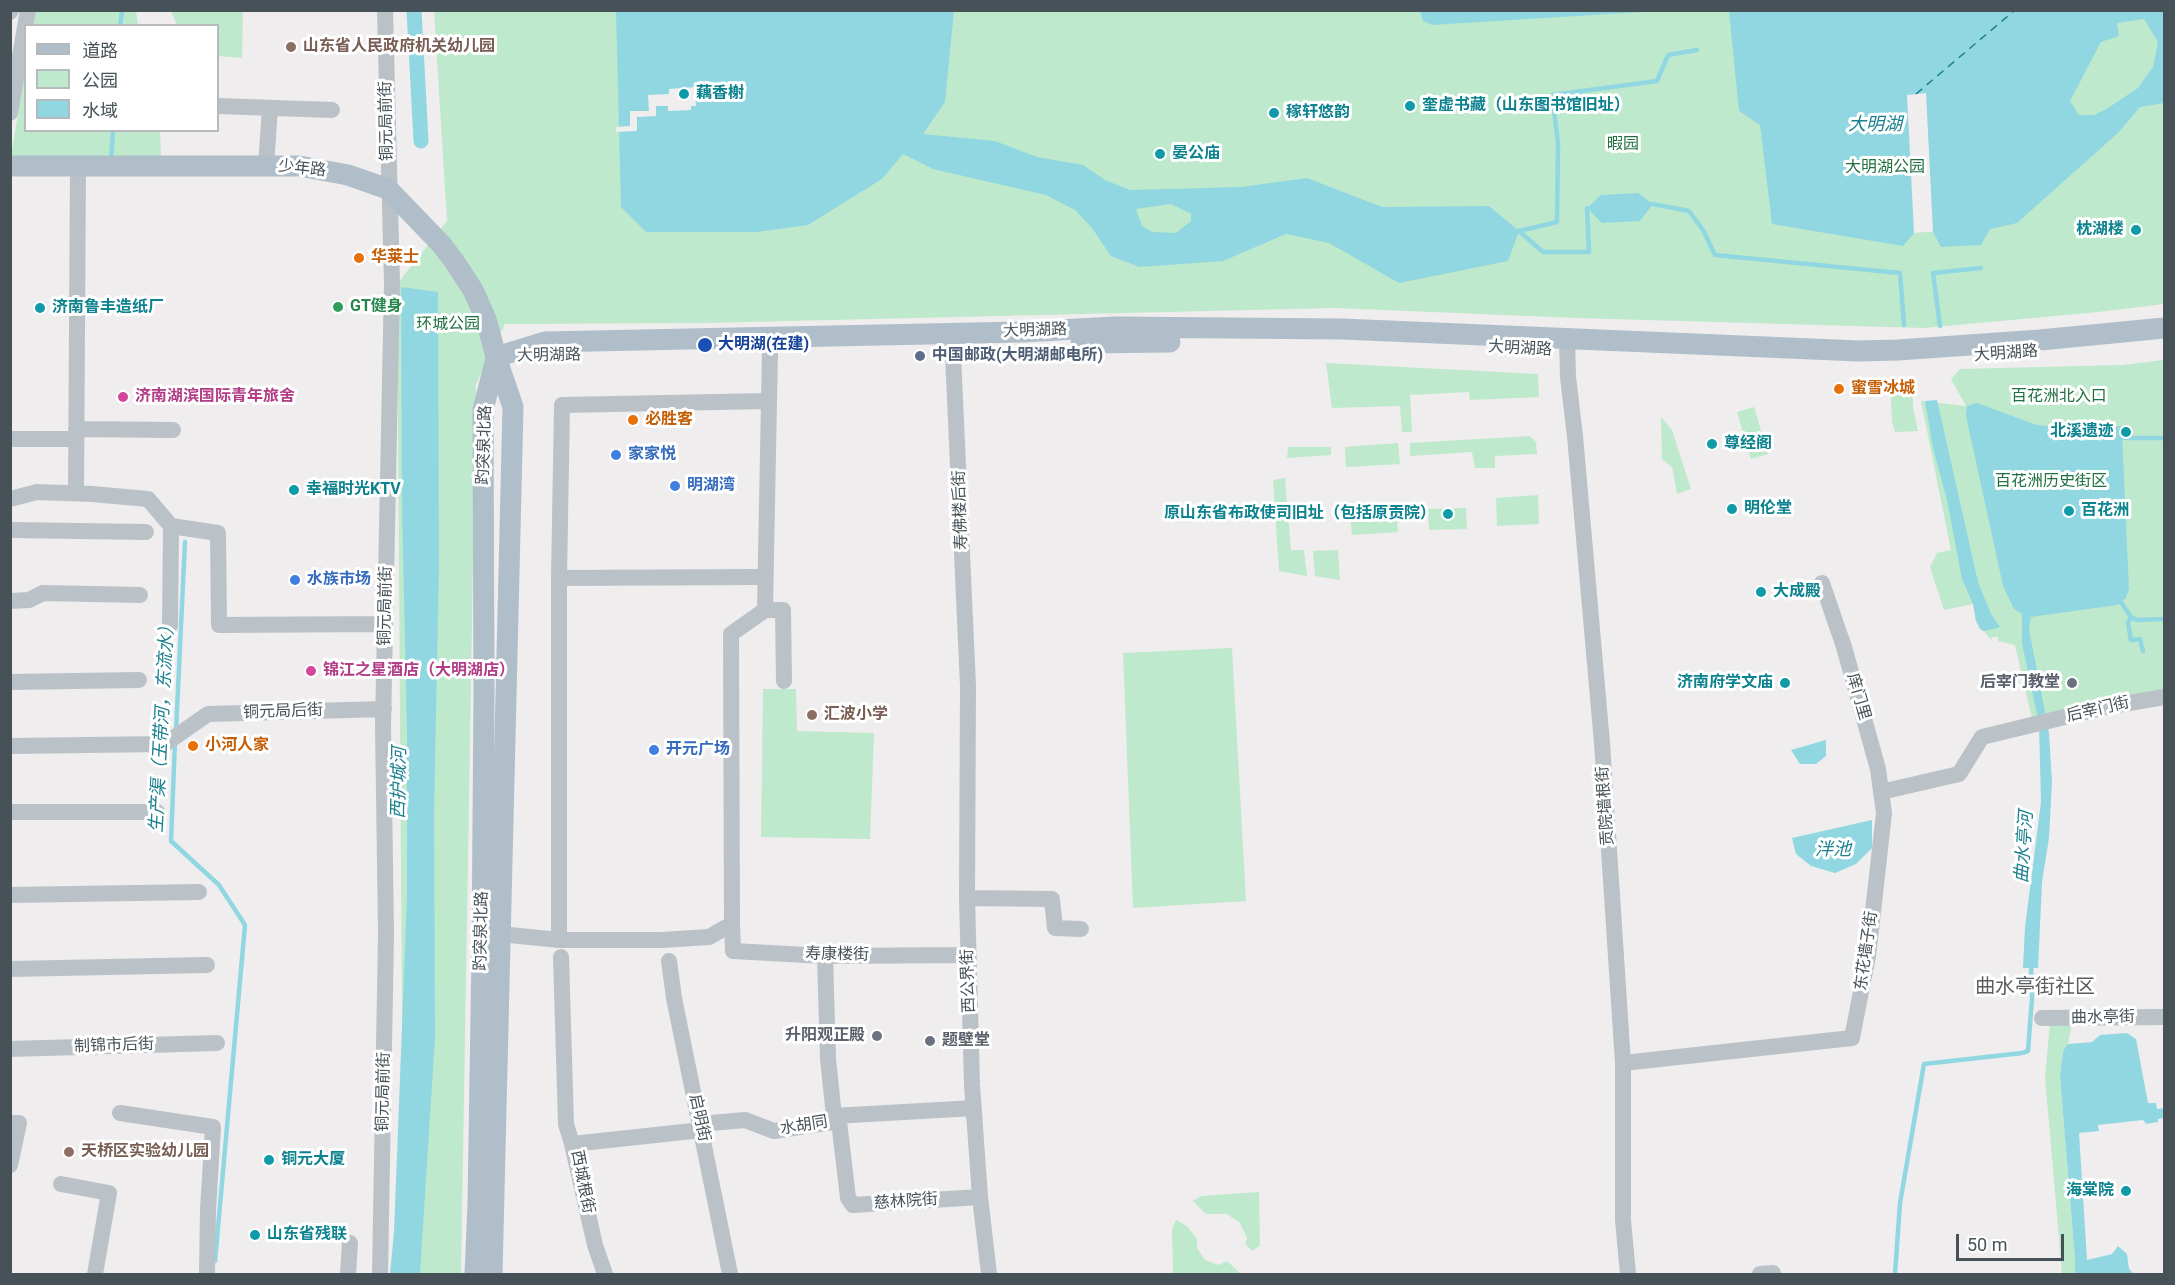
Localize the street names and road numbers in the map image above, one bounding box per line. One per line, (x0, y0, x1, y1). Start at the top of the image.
street label: 铜元局前街 (377, 81, 397, 161)
street label: 少年路 (277, 157, 327, 181)
street label: 大明湖路 (1003, 320, 1067, 342)
street label: 大明湖路 (1488, 338, 1552, 360)
street label: 大明湖路 (1973, 342, 2039, 366)
street label: 大明湖路 (517, 346, 581, 366)
street label: 趵突泉北路 (474, 405, 496, 485)
street label: 寿佛楼后街 (950, 470, 972, 550)
street label: 铜元局前街 (376, 566, 396, 646)
street label: 庠门里 (1842, 671, 1874, 723)
street label: 后宰门街 (2065, 693, 2131, 727)
street label: 铜元局后街 (243, 701, 323, 723)
street label: 贡院墙根街 (1594, 765, 1618, 847)
street label: 趵突泉北路 (472, 891, 492, 971)
street label: 东花墙子街 (1852, 910, 1882, 992)
street label: 寿康楼街 (805, 945, 869, 965)
street label: 西公界街 (958, 949, 980, 1013)
street label: 曲水亭街 (2071, 1008, 2135, 1028)
street label: 制锦市后街 (74, 1035, 154, 1057)
street label: 铜元局前街 (374, 1052, 394, 1132)
street label: 启明街 (685, 1093, 713, 1143)
street label: 水胡同 (779, 1113, 829, 1139)
street label: 西城根街 (566, 1149, 598, 1215)
street label: 慈林院街 (873, 1190, 939, 1214)

